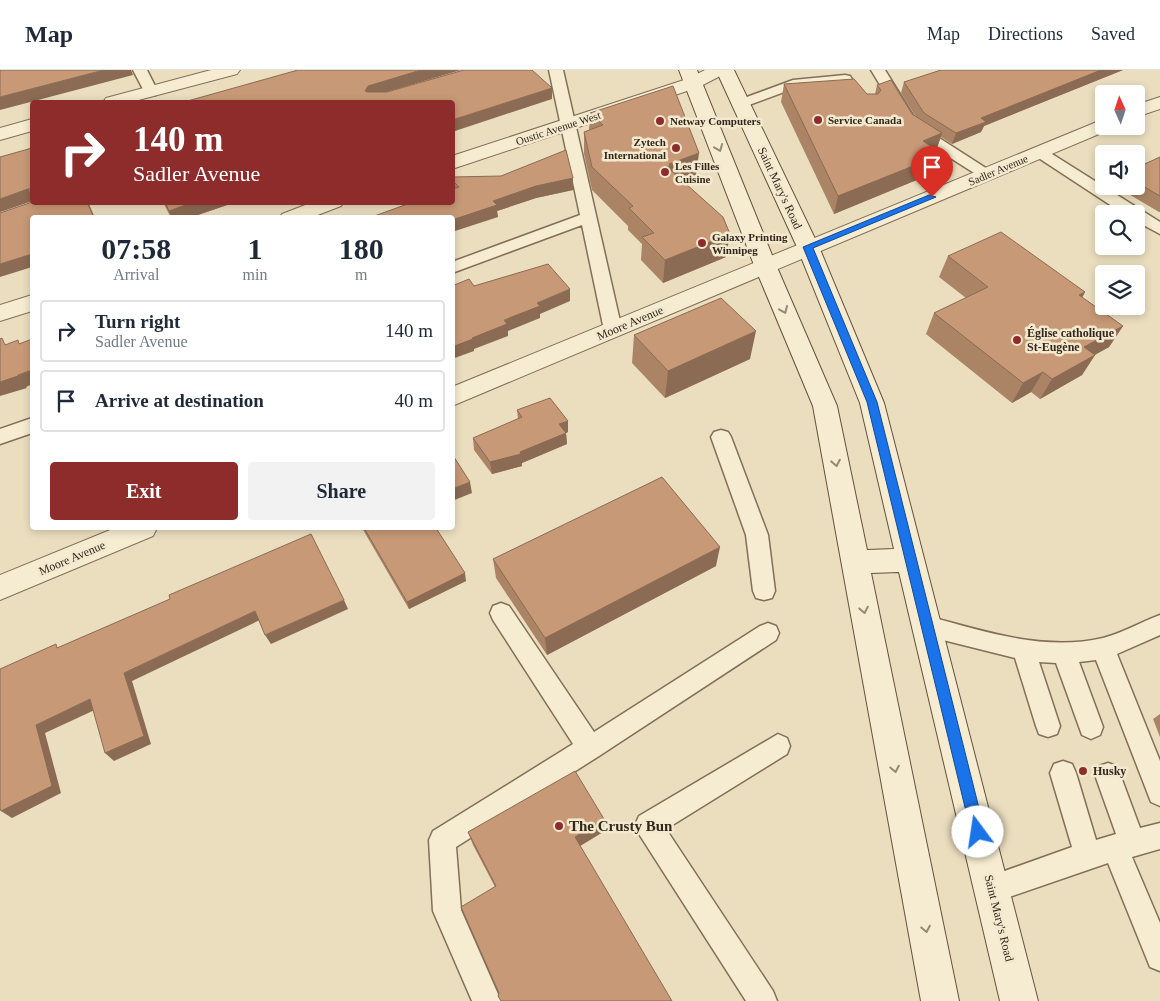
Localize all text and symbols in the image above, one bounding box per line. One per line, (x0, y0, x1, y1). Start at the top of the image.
text: Map (25, 21, 73, 47)
text: Map (927, 24, 960, 44)
text: Directions (988, 24, 1063, 44)
text: Saved (1091, 24, 1135, 44)
north arrow (1095, 85, 1145, 135)
map controls (1095, 85, 1145, 315)
street label: Oustic Avenue West (514, 109, 602, 147)
marker: Service Canada (812, 114, 824, 126)
place label: Service Canada (828, 114, 902, 126)
marker: Netway Computers (654, 115, 666, 127)
place label: Netway Computers (670, 115, 761, 127)
icon: right (50, 120, 115, 185)
text: 140 m (133, 120, 223, 159)
place label: Zytech International (604, 136, 666, 161)
marker: Zytech International (670, 142, 682, 154)
one-way arrow (713, 143, 723, 152)
street label: Saint Mary's Road (755, 145, 805, 231)
button: sound (1095, 145, 1145, 195)
pin (911, 146, 953, 197)
street label: Sadler Avenue (966, 152, 1030, 188)
icon: arrive (918, 153, 946, 181)
place label: Les Filles Cuisine (675, 160, 720, 185)
text: Sadler Avenue (133, 161, 260, 186)
marker: Les Filles Cuisine (659, 166, 671, 178)
button: search (1095, 205, 1145, 255)
place label: Galaxy Printing Winnipeg (712, 231, 788, 256)
text: 07:58 (101, 232, 171, 265)
text: 1 (247, 232, 262, 265)
text: 180 (339, 232, 384, 265)
marker: Galaxy Printing Winnipeg (696, 237, 708, 249)
button: layers (1095, 265, 1145, 315)
text: Arrival (113, 266, 159, 283)
text: min (243, 266, 267, 283)
text: m (355, 266, 367, 283)
street label: Moore Avenue (595, 303, 665, 343)
one-way arrow (778, 305, 789, 314)
text: Turn right (95, 311, 180, 332)
icon: right (52, 317, 80, 345)
text: 140 m (385, 320, 433, 341)
place label: Église catholique St-Eugène (1027, 326, 1115, 354)
text: Sadler Avenue (95, 333, 188, 350)
marker: Église catholique St-Eugène (1011, 334, 1023, 346)
icon: arrive (52, 387, 80, 415)
text: Arrive at destination (95, 390, 264, 411)
text: 40 m (394, 390, 433, 411)
one-way arrow (830, 459, 840, 468)
button: Exit (50, 462, 238, 520)
button: Share (248, 462, 435, 520)
street label: Moore Avenue (37, 538, 107, 578)
one-way arrow (858, 605, 869, 614)
place label: Husky (1093, 764, 1126, 778)
one-way arrow (889, 765, 900, 773)
marker: Husky (1077, 765, 1089, 777)
position arrow (951, 805, 1003, 857)
place label: The Crusty Bun (569, 818, 673, 834)
marker: The Crusty Bun (553, 820, 565, 832)
street label: Saint Mary's Road (981, 873, 1017, 963)
one-way arrow (921, 924, 931, 933)

